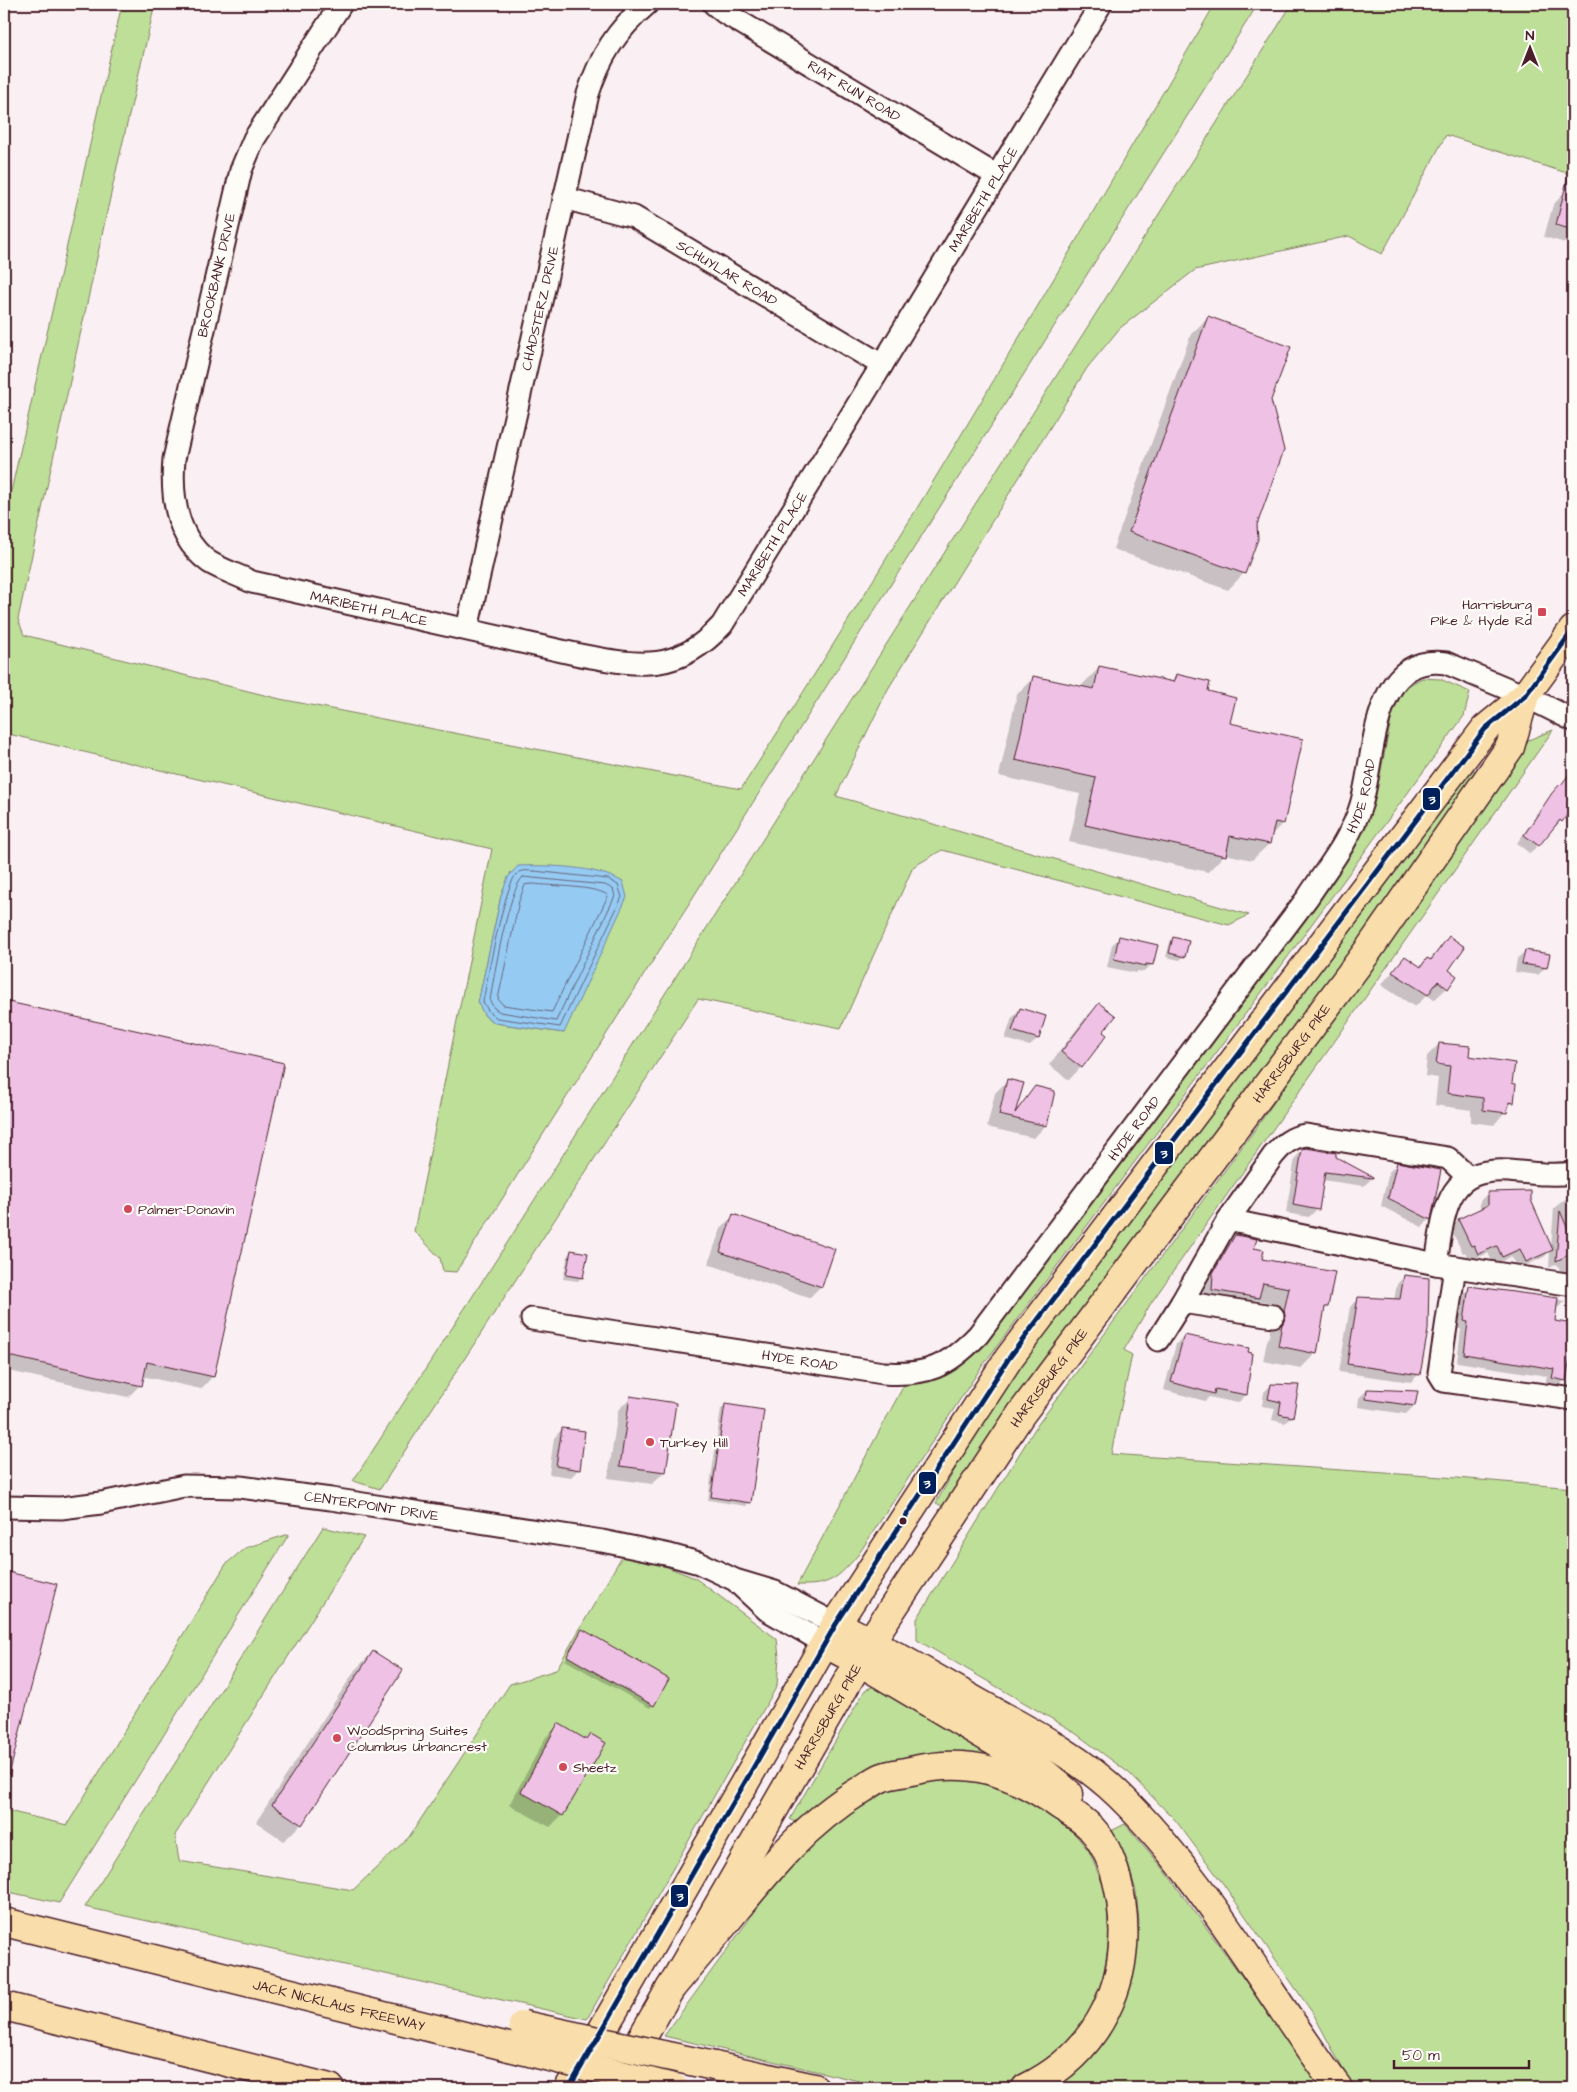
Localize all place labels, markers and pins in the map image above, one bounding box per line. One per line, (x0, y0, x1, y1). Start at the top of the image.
place label: Harrisburg Pike & Hyde Rd (1431, 595, 1532, 631)
marker: Harrisburg Pike & Hyde Rd (1536, 606, 1548, 618)
place label: Palmer-Donavin (138, 1200, 234, 1220)
marker: Palmer-Donavin (122, 1203, 134, 1215)
place label: Turkey Hill (660, 1433, 728, 1453)
marker: Turkey Hill (644, 1436, 656, 1448)
unlabelled marker (898, 1516, 908, 1526)
place label: WoodSpring Suites Columbus Urbancrest (347, 1721, 487, 1757)
marker: WoodSpring Suites Columbus Urbancrest (331, 1732, 343, 1744)
place label: Sheetz (573, 1758, 617, 1778)
marker: Sheetz (557, 1761, 569, 1773)

